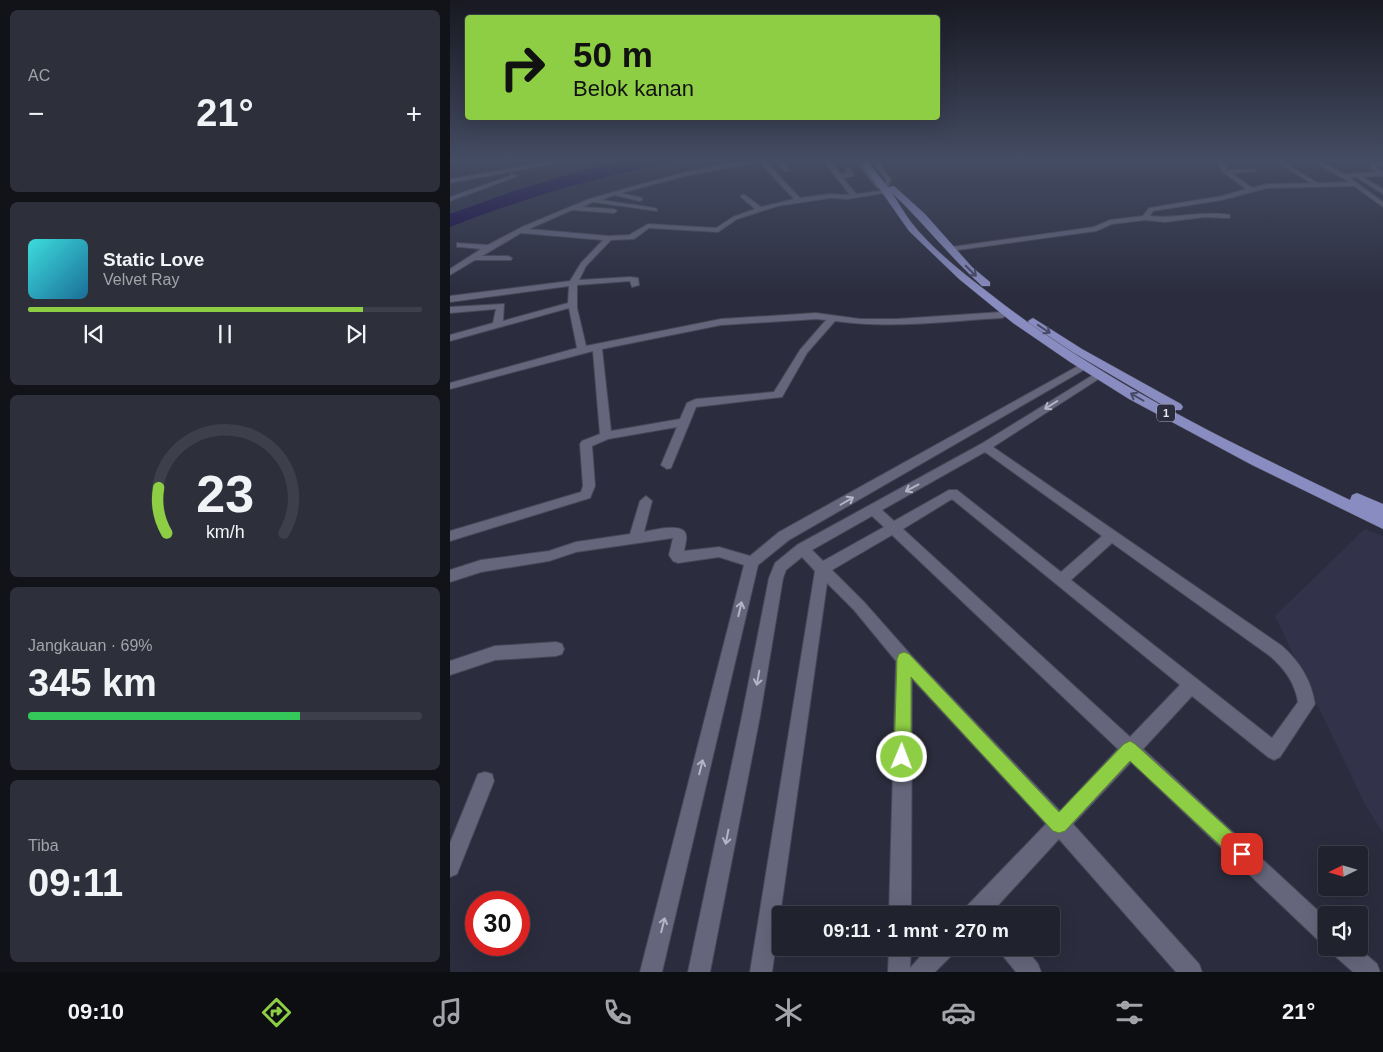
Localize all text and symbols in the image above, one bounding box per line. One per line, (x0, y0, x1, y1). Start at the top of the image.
icon: right (490, 35, 555, 100)
text: 50 m (573, 35, 653, 74)
text: AC (28, 67, 50, 84)
text: Belok kanan (573, 76, 694, 101)
text: 21° (196, 92, 254, 134)
text: − (28, 98, 44, 129)
text: + (406, 98, 422, 129)
text: Static Love (103, 249, 204, 270)
one-way arrow (965, 264, 977, 277)
text: Velvet Ray (103, 271, 179, 288)
icon: previous (80, 320, 108, 348)
icon: pause (211, 320, 239, 348)
icon: next (342, 320, 370, 348)
one-way arrow (1037, 324, 1051, 334)
one-way arrow (1130, 392, 1145, 401)
one-way arrow (1045, 400, 1059, 410)
road number: 1 (1157, 404, 1175, 422)
text: 23 (196, 465, 254, 523)
one-way arrow (905, 484, 920, 493)
one-way arrow (839, 495, 854, 505)
text: km/h (206, 522, 244, 542)
one-way arrow (736, 602, 745, 618)
text: Jangkauan · 69% (28, 637, 153, 654)
text: 345 km (28, 662, 157, 704)
one-way arrow (752, 669, 762, 685)
position arrow (875, 730, 927, 782)
one-way arrow (697, 759, 706, 775)
one-way arrow (722, 829, 732, 845)
pin (1221, 833, 1263, 875)
text: Tiba (28, 837, 59, 854)
icon: arrive (1228, 840, 1256, 868)
north arrow (1318, 846, 1368, 896)
map controls (1318, 846, 1368, 956)
text: 09:11 (28, 862, 123, 904)
speed limit sign: 30 (465, 891, 530, 956)
button: sound (1318, 906, 1368, 956)
one-way arrow (658, 917, 668, 933)
text: 09:11 · 1 mnt · 270 m (823, 920, 1009, 941)
icon: directions (259, 995, 294, 1030)
icon: music (430, 995, 465, 1030)
icon: phone (600, 995, 635, 1030)
icon: climate (771, 995, 806, 1030)
icon: car (941, 995, 976, 1030)
icon: filters (1112, 995, 1147, 1030)
text: 09:10 (68, 999, 124, 1024)
text: 21° (1282, 999, 1315, 1024)

